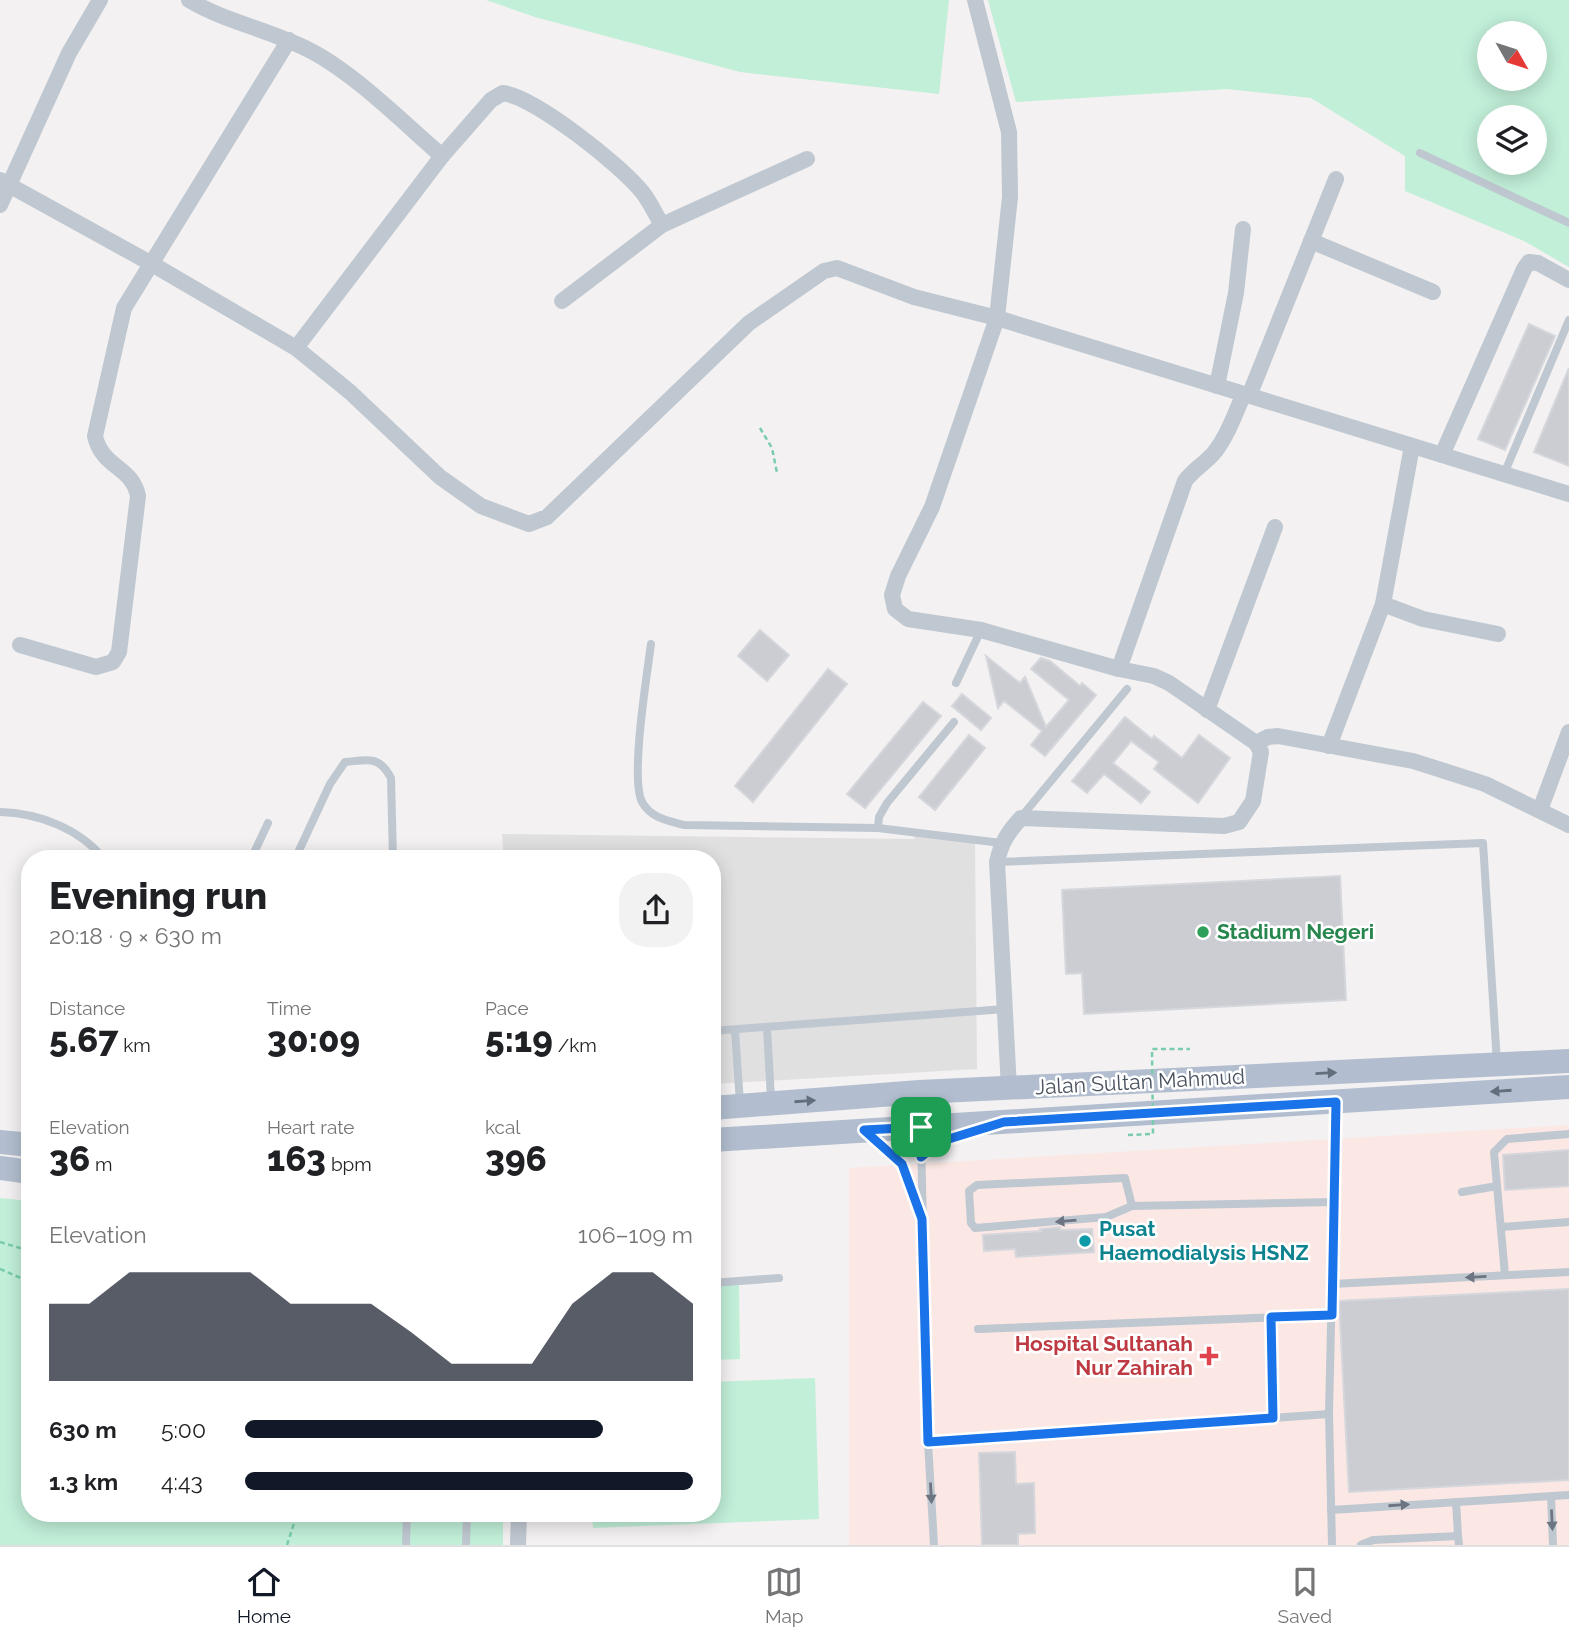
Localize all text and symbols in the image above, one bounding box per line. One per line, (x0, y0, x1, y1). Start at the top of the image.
north arrow (1477, 21, 1547, 91)
map controls (1477, 21, 1547, 175)
button: layers (1477, 105, 1547, 175)
text: Evening run (49, 873, 267, 918)
button: share (619, 873, 693, 947)
place label: Stadium Negeri (1217, 919, 1374, 944)
text: 20:18 · 9 × 630 m (49, 922, 222, 949)
marker: Stadium Negeri (1195, 924, 1211, 940)
text: Distance (49, 997, 125, 1019)
text: Time (267, 997, 311, 1019)
text: Pace (485, 997, 529, 1019)
text: 5.67 (49, 1019, 118, 1060)
text: 30:09 (267, 1019, 360, 1060)
text: 5:19 (485, 1019, 553, 1060)
text: km (118, 1034, 151, 1056)
text: /km (553, 1034, 597, 1056)
street label: Jalan Sultan Mahmud (1034, 1064, 1245, 1099)
one-way arrow (1316, 1068, 1338, 1079)
one-way arrow (1490, 1086, 1512, 1097)
one-way arrow (794, 1095, 816, 1106)
pin (891, 1097, 951, 1157)
icon: arrive (902, 1108, 940, 1146)
text: Elevation (49, 1116, 130, 1138)
text: Heart rate (267, 1116, 355, 1138)
text: kcal (485, 1116, 521, 1138)
text: 36 (49, 1138, 90, 1179)
text: 163 (267, 1138, 326, 1179)
text: 396 (485, 1138, 547, 1179)
text: m (90, 1153, 113, 1175)
text: bpm (326, 1153, 372, 1175)
one-way arrow (1055, 1216, 1077, 1227)
place label: Pusat Haemodialysis HSNZ (1099, 1216, 1309, 1265)
text: Elevation (49, 1221, 147, 1248)
text: 106–109 m (578, 1221, 693, 1248)
marker: Pusat Haemodialysis HSNZ (1077, 1233, 1093, 1249)
one-way arrow (1465, 1271, 1487, 1282)
place label: Hospital Sultanah Nur Zahirah (1015, 1331, 1193, 1380)
marker: Hospital Sultanah Nur Zahirah (1199, 1346, 1219, 1366)
text: 630 m (49, 1416, 117, 1443)
text: 5:00 (161, 1416, 206, 1443)
text: 1.3 km (49, 1468, 118, 1495)
text: 4:43 (161, 1468, 203, 1495)
one-way arrow (926, 1483, 937, 1505)
one-way arrow (1389, 1500, 1411, 1511)
one-way arrow (1547, 1510, 1558, 1532)
tab: Home (237, 1563, 291, 1627)
tab: Map (765, 1563, 804, 1627)
tab: Saved (1278, 1563, 1332, 1627)

